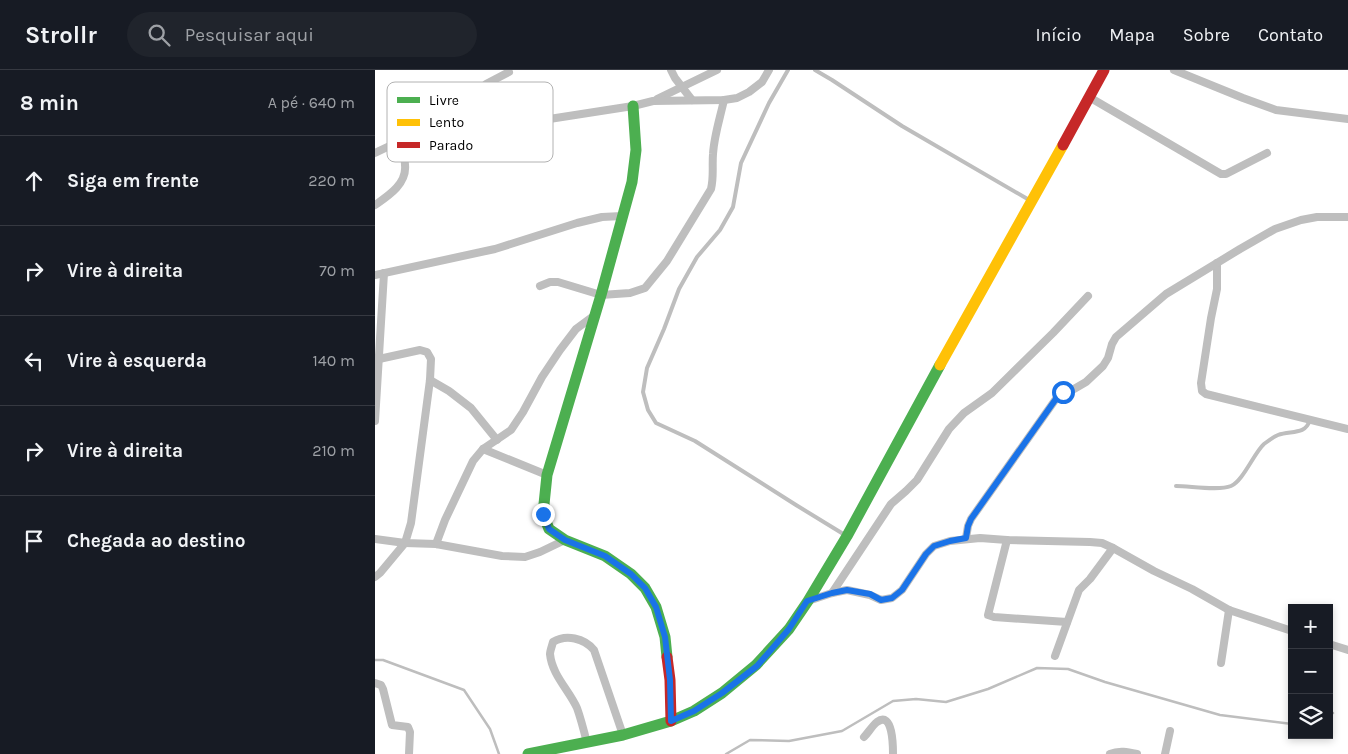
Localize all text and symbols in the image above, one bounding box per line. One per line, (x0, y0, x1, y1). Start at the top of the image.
search box (127, 12, 477, 57)
text: Strollr (25, 21, 97, 49)
icon: search (145, 21, 173, 49)
text: Pesquisar aqui (185, 24, 314, 46)
text: Início (1035, 24, 1081, 46)
text: Mapa (1109, 24, 1155, 46)
text: Sobre (1183, 24, 1230, 46)
text: Contato (1258, 24, 1323, 46)
legend (387, 82, 553, 162)
text: 8 min (20, 91, 79, 115)
text: Livre (429, 92, 459, 109)
text: A pé · 640 m (268, 93, 355, 112)
text: Lento (429, 114, 464, 131)
text: Parado (429, 137, 473, 154)
icon: ahead (20, 167, 48, 195)
text: Siga em frente (67, 170, 199, 192)
text: 220 m (308, 171, 355, 190)
icon: right (20, 257, 48, 285)
text: Vire à direita (67, 260, 183, 282)
text: 70 m (319, 261, 355, 280)
icon: left (20, 347, 48, 375)
text: Vire à esquerda (67, 350, 207, 372)
text: 140 m (313, 351, 355, 370)
route start (1052, 381, 1075, 404)
icon: right (20, 437, 48, 465)
text: Vire à direita (67, 440, 183, 462)
text: 210 m (312, 441, 355, 460)
route end (532, 503, 555, 526)
icon: arrive (20, 527, 48, 555)
text: Chegada ao destino (67, 530, 245, 552)
map controls (1288, 604, 1333, 739)
button: + (1288, 604, 1333, 649)
button: − (1288, 649, 1333, 694)
button: layers (1288, 694, 1333, 739)

